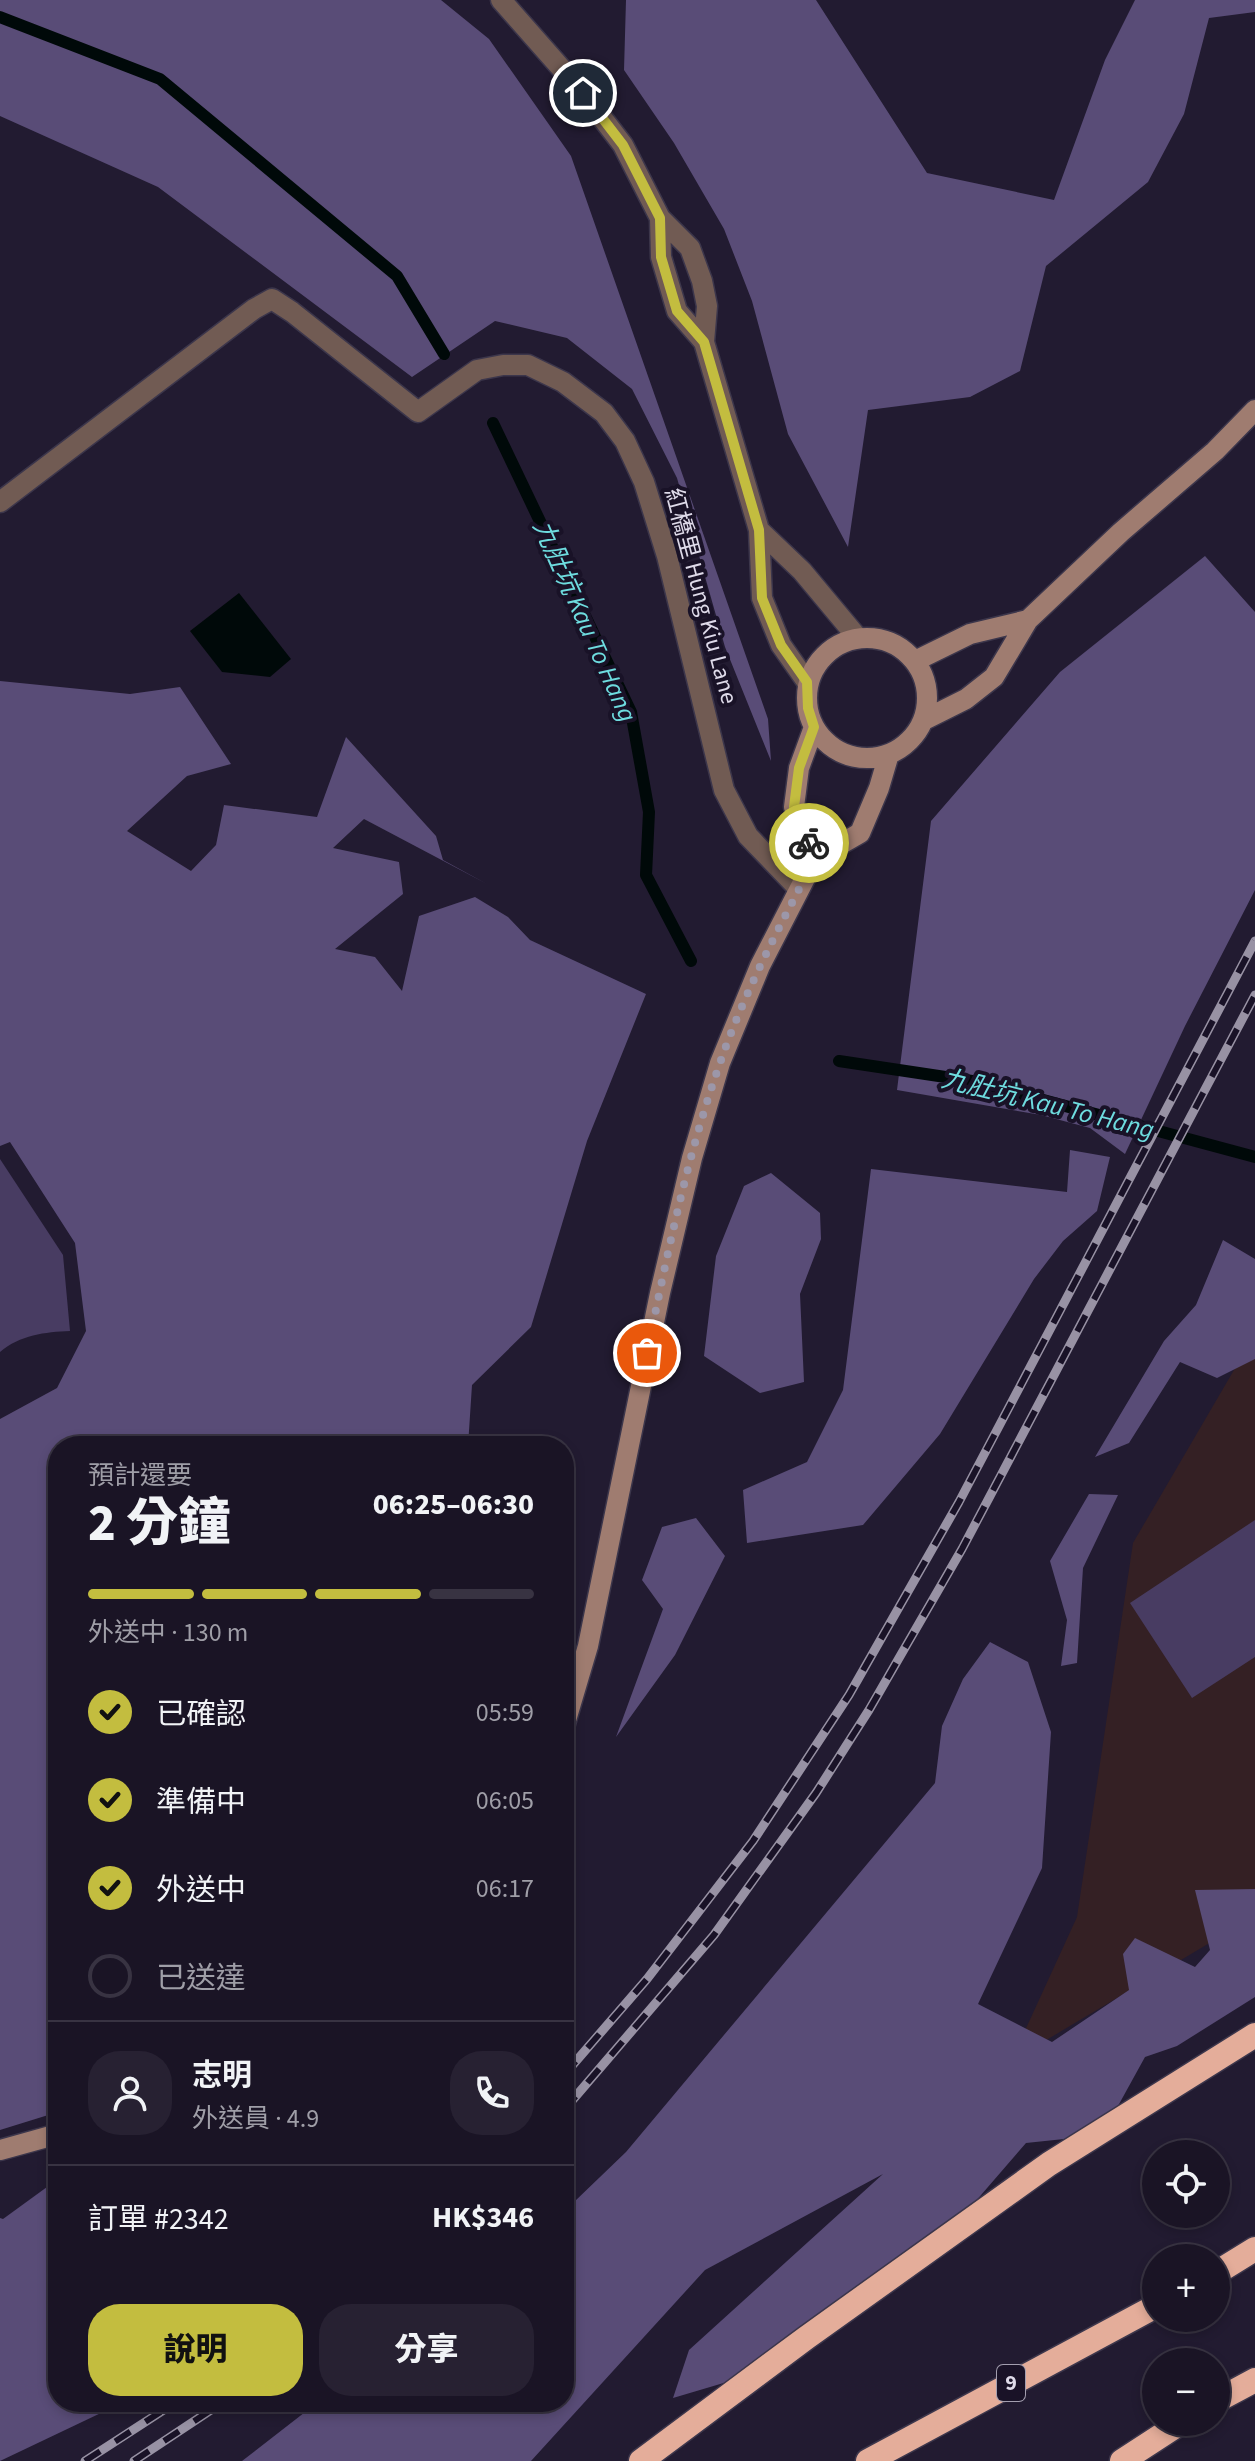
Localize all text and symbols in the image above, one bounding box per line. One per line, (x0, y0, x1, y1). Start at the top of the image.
pin (549, 59, 617, 127)
icon: home (561, 71, 605, 115)
street label: 紅橋里 Hung Kiu Lane (655, 484, 747, 708)
water label: 九肚坑 Kau To Hang (524, 514, 646, 728)
courier (769, 803, 849, 883)
icon: bike (787, 821, 831, 865)
water label: 九肚坑 Kau To Hang (938, 1060, 1158, 1148)
pin (613, 1319, 681, 1387)
icon: bag (625, 1331, 669, 1375)
text: 預計還要 (88, 1457, 192, 1494)
text: 06:25–06:30 (373, 1483, 534, 1526)
text: 2 分鐘 (88, 1487, 230, 1561)
text: 外送中 · 130 m (88, 1614, 248, 1651)
icon: check (88, 1690, 132, 1734)
text: 已確認 (156, 1693, 246, 1736)
text: 05:59 (476, 1694, 534, 1731)
icon: check (88, 1778, 132, 1822)
text: 準備中 (156, 1781, 246, 1824)
text: 06:05 (476, 1782, 534, 1819)
icon: check (88, 1866, 132, 1910)
text: 外送中 (156, 1869, 246, 1912)
text: 06:17 (476, 1870, 534, 1907)
text: 已送達 (156, 1957, 246, 2000)
button: person (88, 2051, 172, 2135)
button: phone (450, 2051, 534, 2135)
text: 志明 (192, 2054, 252, 2097)
text: 外送員 · 4.9 (192, 2100, 319, 2137)
map controls (1142, 2140, 1230, 2436)
button: locate (1142, 2140, 1230, 2228)
text: HK$346 (432, 2196, 534, 2239)
text: 訂單 #2342 (88, 2198, 229, 2241)
button: + (1142, 2244, 1230, 2332)
button: 說明 (88, 2304, 303, 2396)
button: 分享 (319, 2304, 534, 2396)
button: − (1142, 2348, 1230, 2436)
road number: 9 (997, 2365, 1025, 2401)

